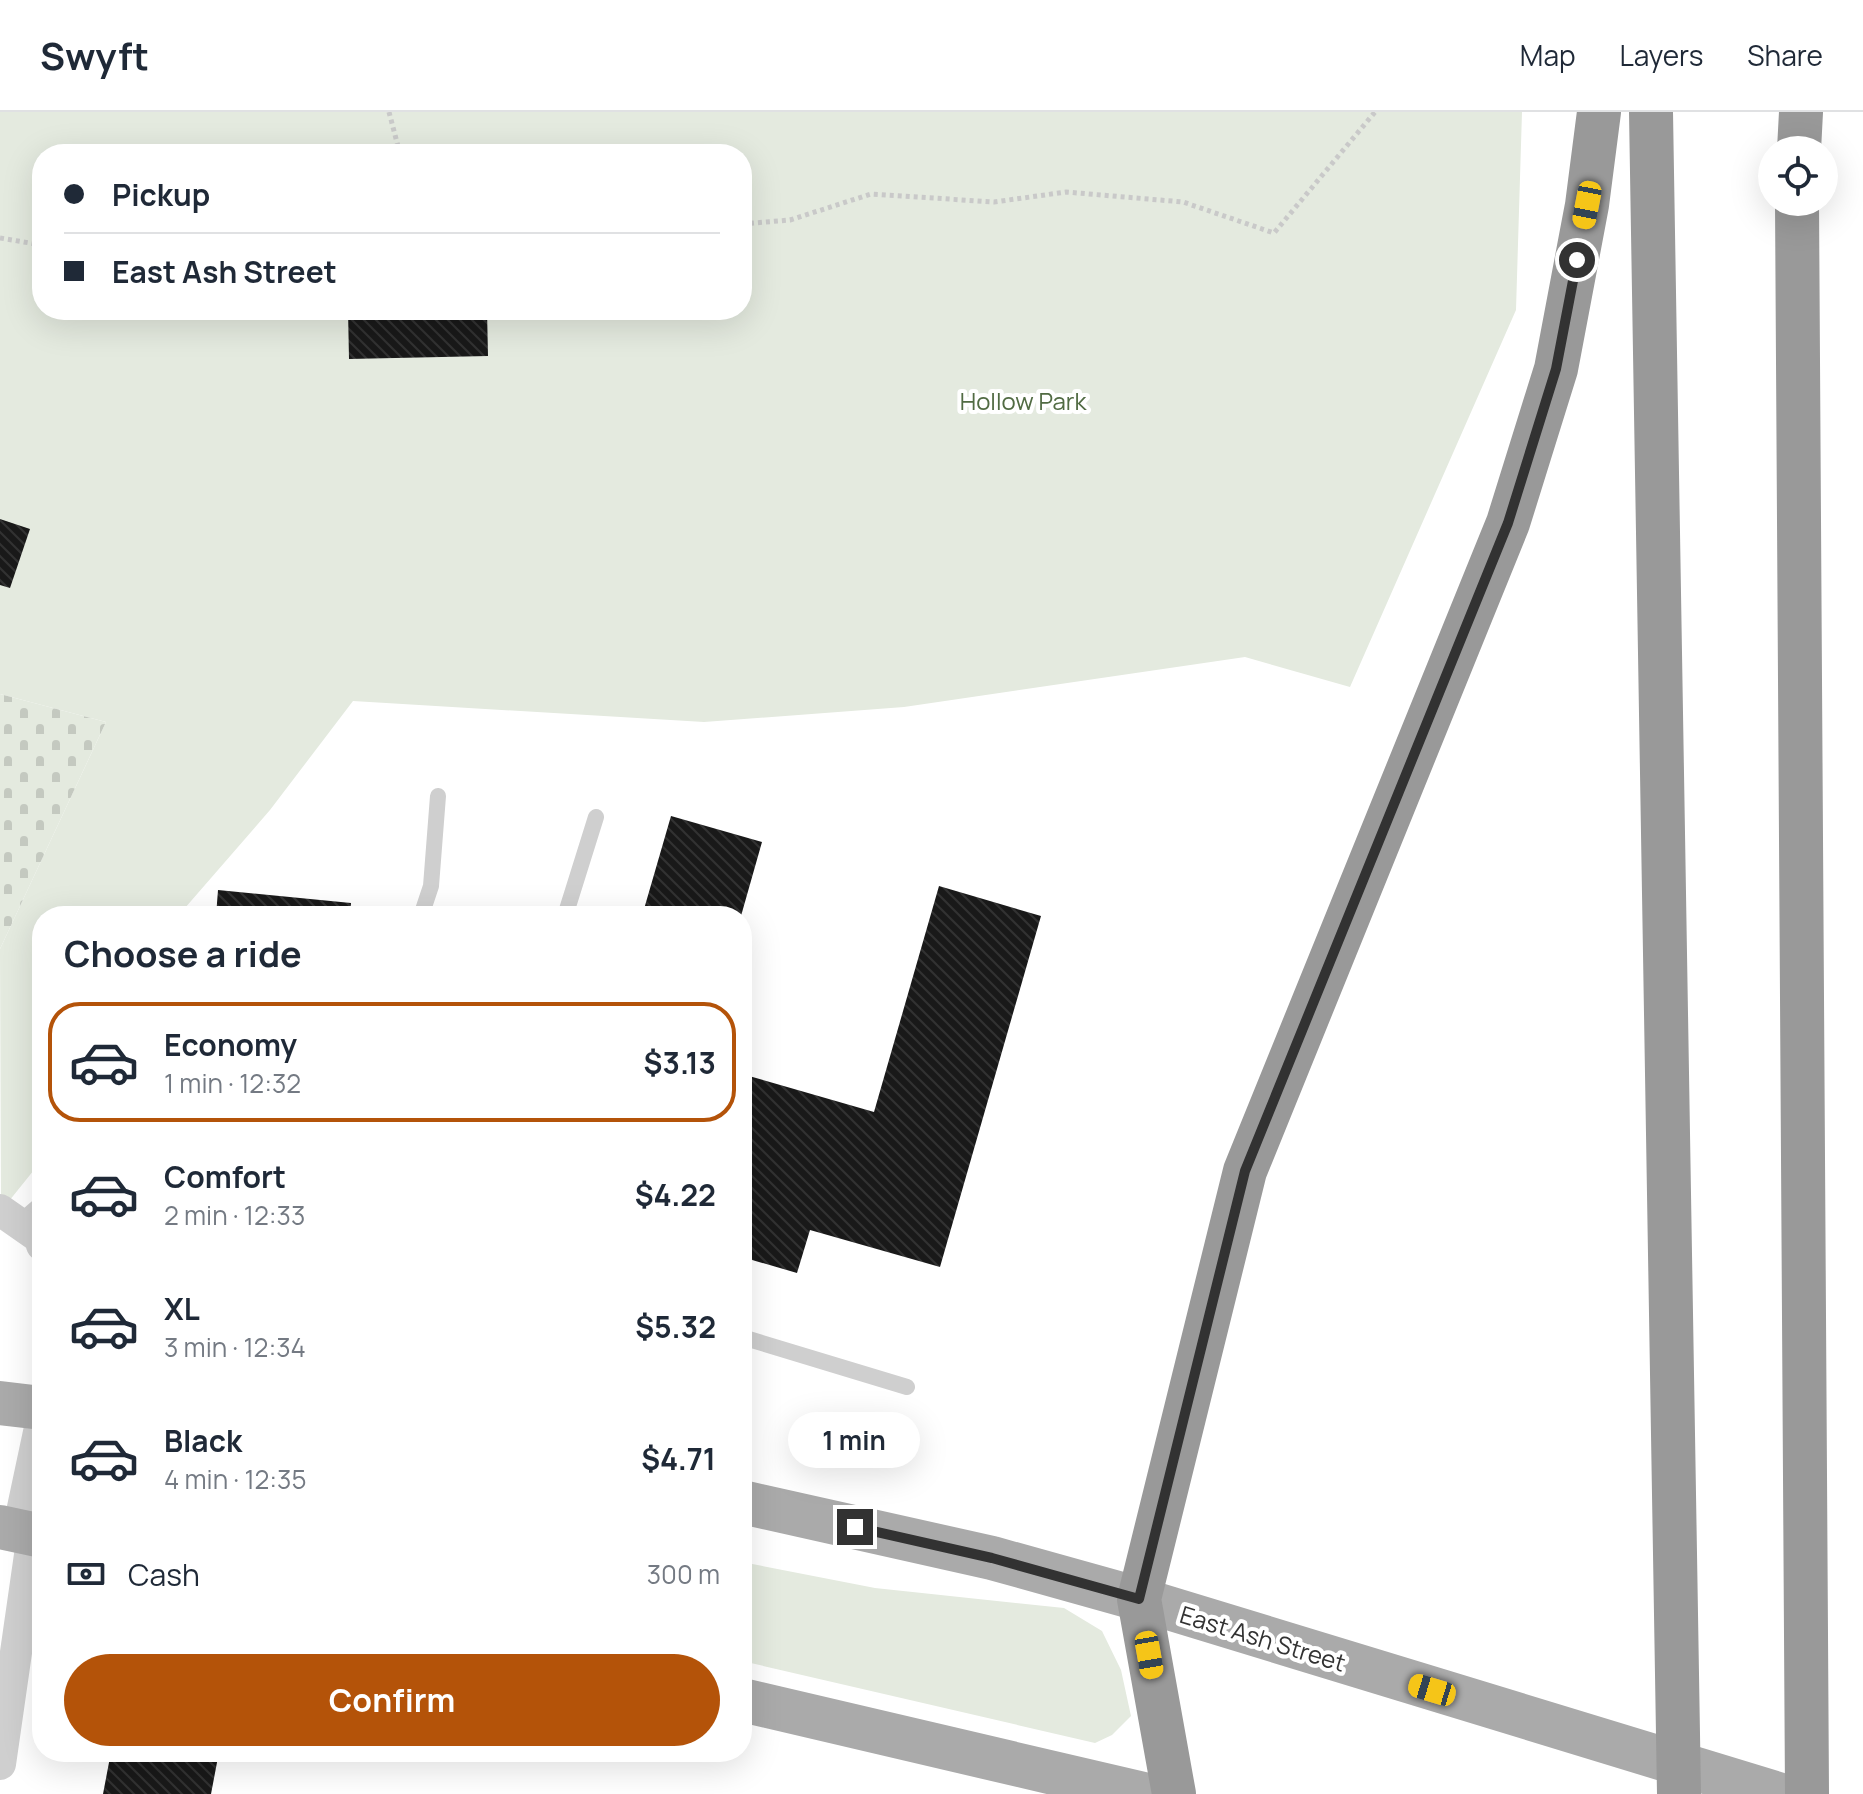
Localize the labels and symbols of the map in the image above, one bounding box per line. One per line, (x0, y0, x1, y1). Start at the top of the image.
car (1571, 179, 1603, 231)
route start (1559, 242, 1595, 278)
park label: Hollow Park (960, 384, 1087, 417)
callout: 1 min (789, 1411, 921, 1467)
route end (837, 1509, 873, 1545)
street label: East Ash Street (1176, 1597, 1350, 1679)
car (1133, 1629, 1165, 1681)
car (1406, 1672, 1458, 1708)

